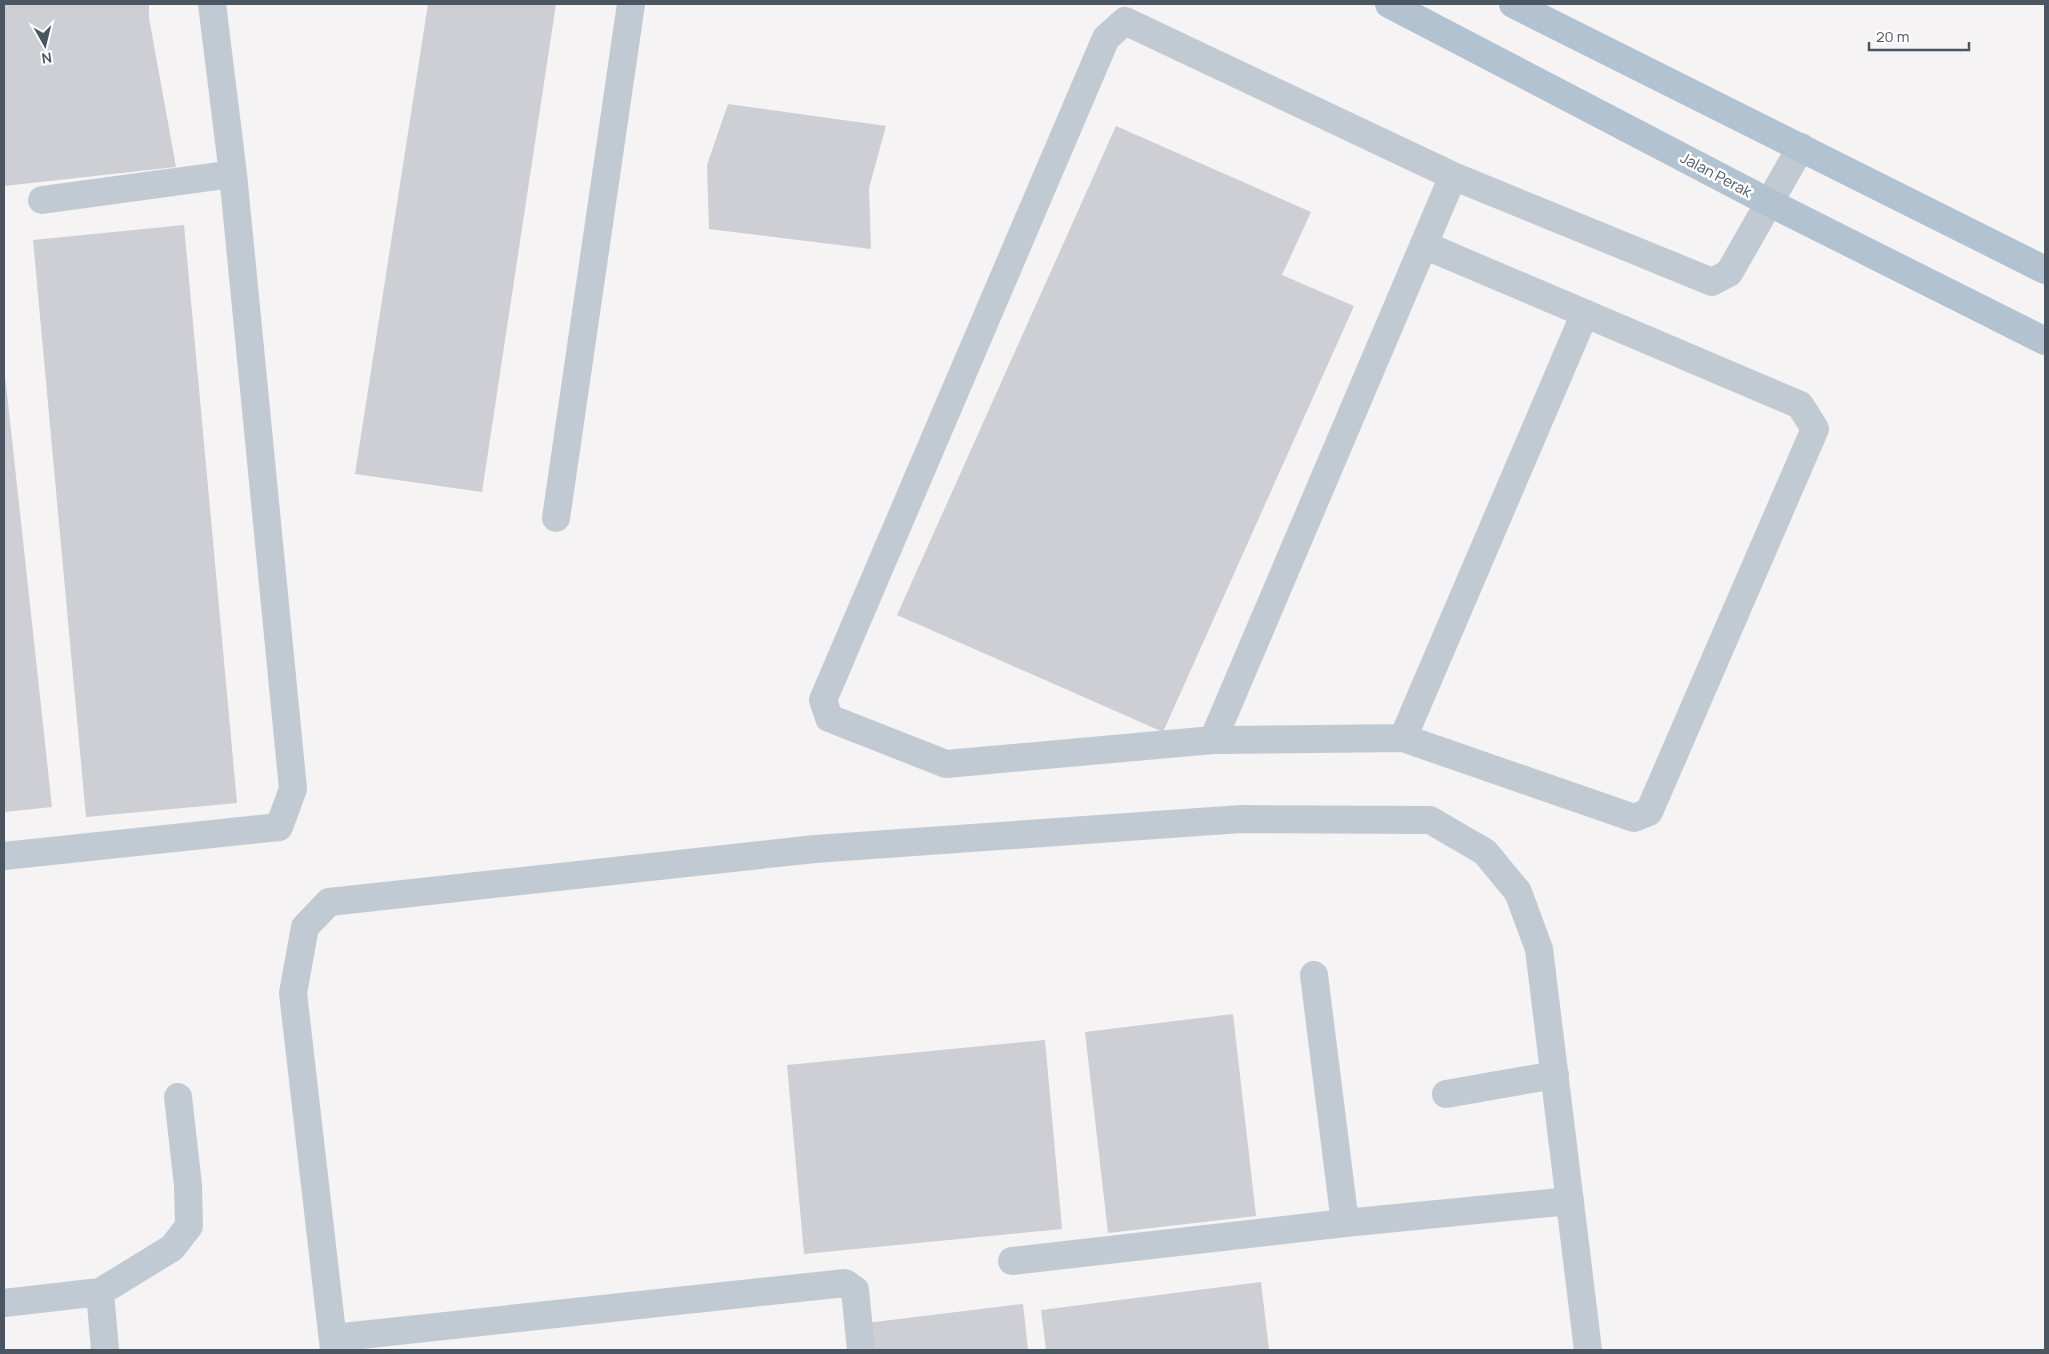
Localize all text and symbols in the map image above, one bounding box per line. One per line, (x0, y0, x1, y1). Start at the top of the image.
north arrow (20, 20, 70, 70)
scale bar (1869, 20, 1969, 52)
text: 20 m (1876, 26, 1909, 47)
text: N (41, 48, 53, 68)
street label: Jalan Perak (1677, 147, 1756, 202)

